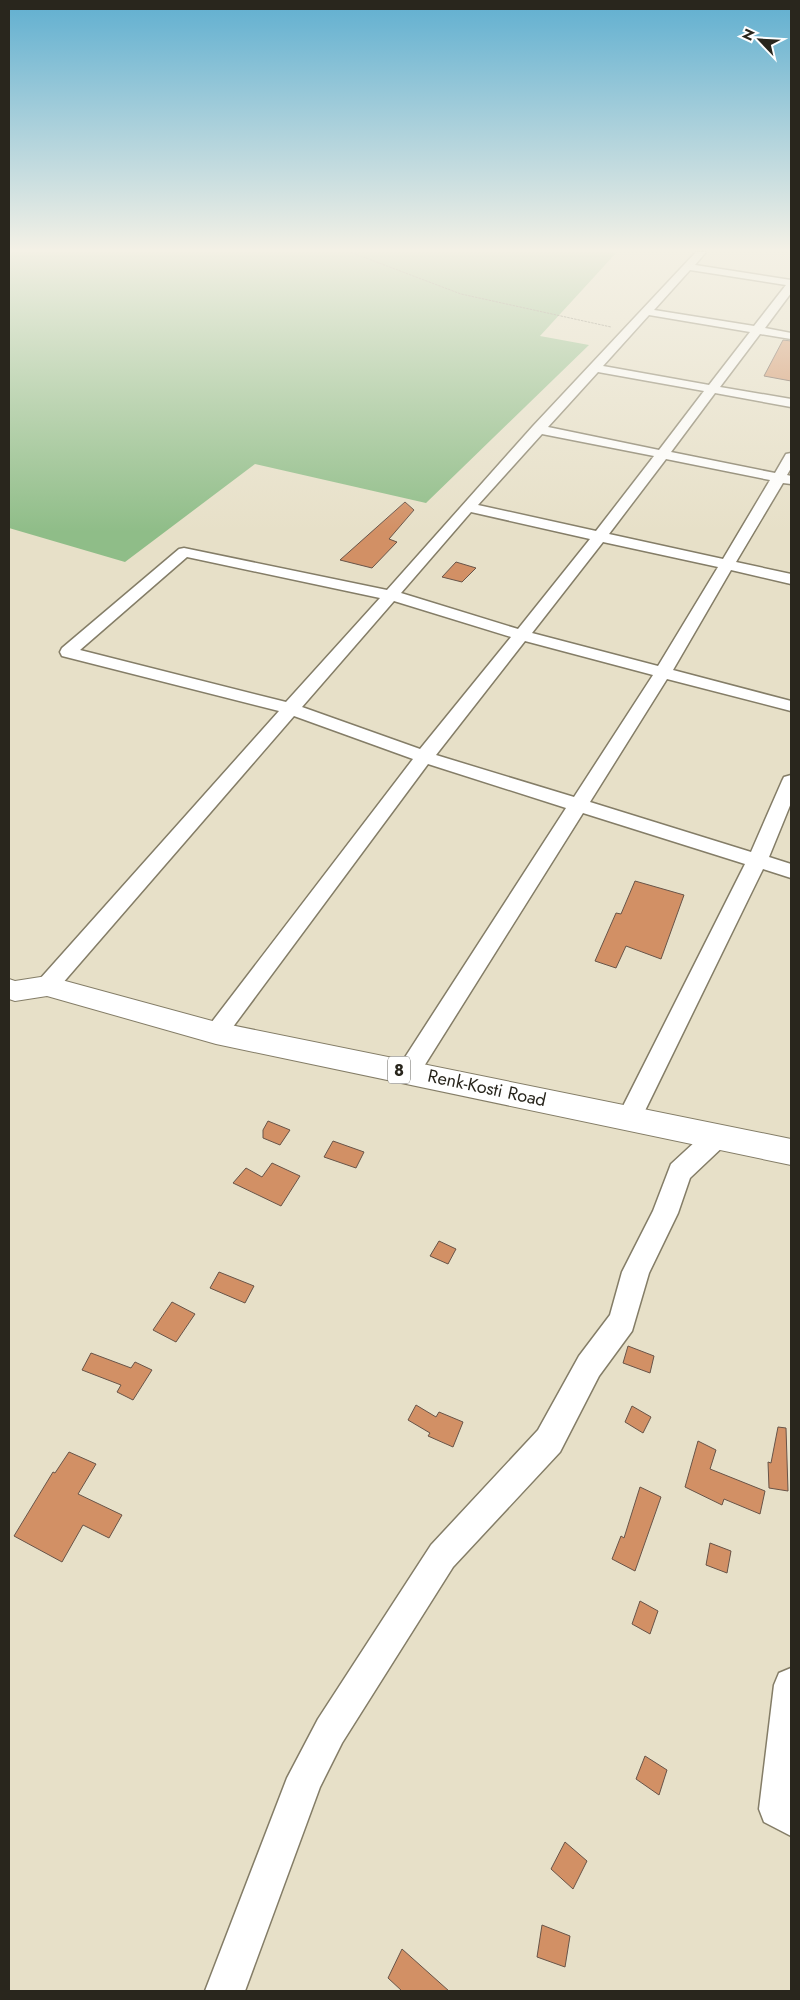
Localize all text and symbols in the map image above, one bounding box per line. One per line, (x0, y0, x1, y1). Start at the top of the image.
north arrow (735, 15, 785, 65)
text: N (737, 25, 760, 44)
road number: 8 (388, 1056, 410, 1084)
street label: Renk-Kosti Road (425, 1063, 549, 1113)

